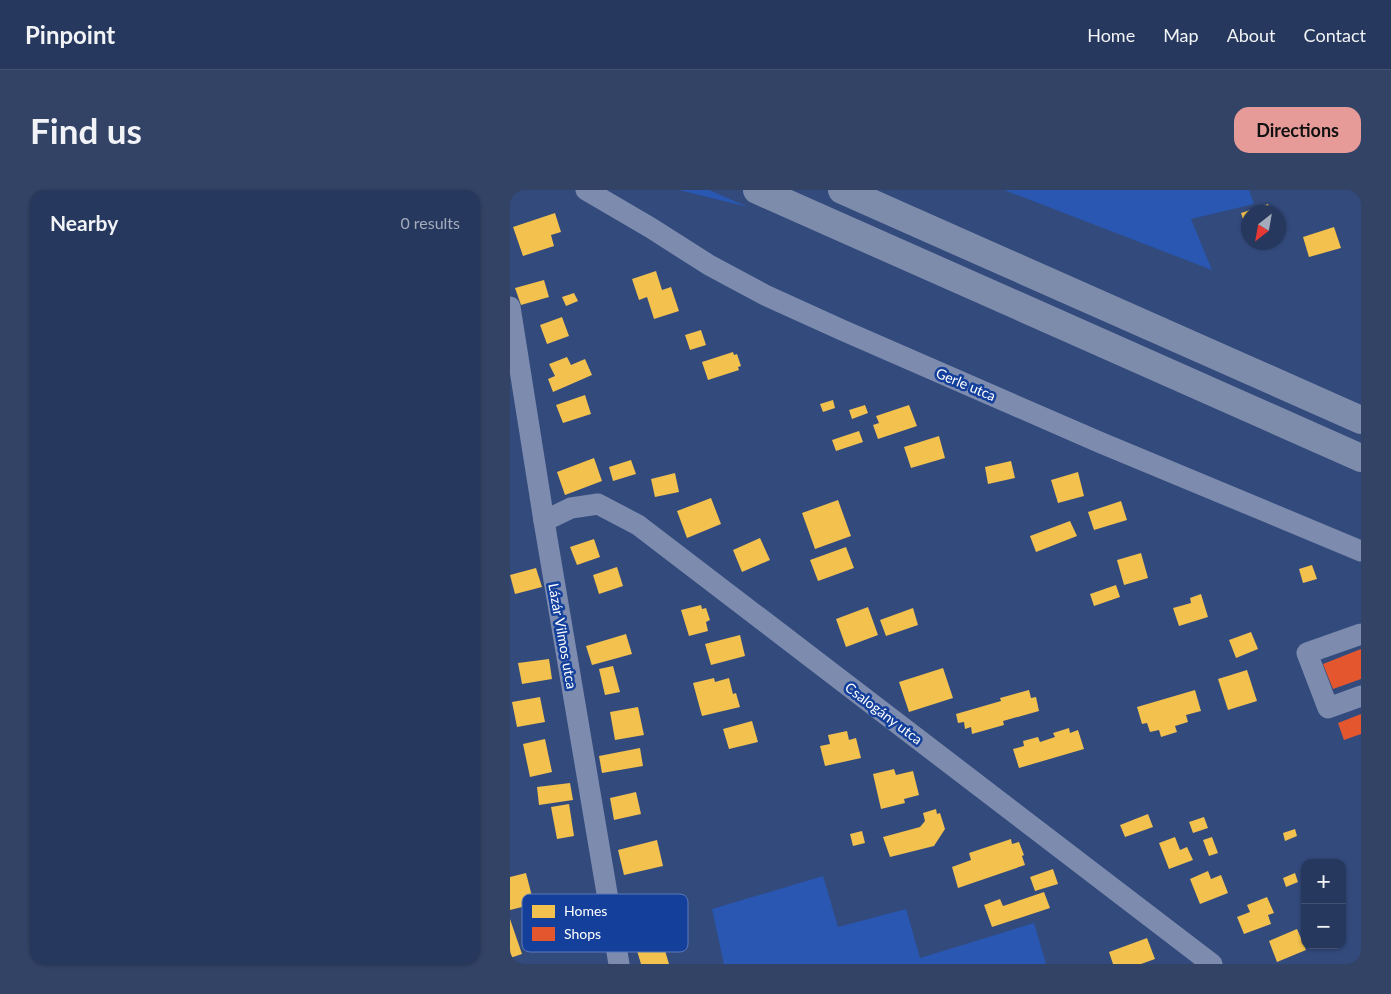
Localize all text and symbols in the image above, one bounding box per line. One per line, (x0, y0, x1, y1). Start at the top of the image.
text: Pinpoint (25, 20, 115, 49)
text: Home (1087, 24, 1135, 46)
text: Map (1163, 24, 1199, 46)
text: About (1227, 24, 1276, 46)
text: Contact (1304, 24, 1366, 46)
button: Directions (1234, 107, 1361, 153)
text: Find us (30, 109, 142, 151)
north arrow (1241, 205, 1286, 250)
text: Nearby (50, 210, 118, 235)
text: 0 results (400, 213, 460, 232)
street label: Gerle utca (934, 364, 999, 404)
street label: Lázár Vilmos utca (545, 582, 581, 690)
street label: Csalogány utca (842, 678, 926, 748)
map controls (1301, 859, 1346, 949)
button: + (1301, 859, 1346, 904)
legend (522, 894, 688, 952)
text: Homes (564, 902, 607, 919)
button: − (1301, 904, 1346, 949)
text: Shops (564, 925, 601, 942)

